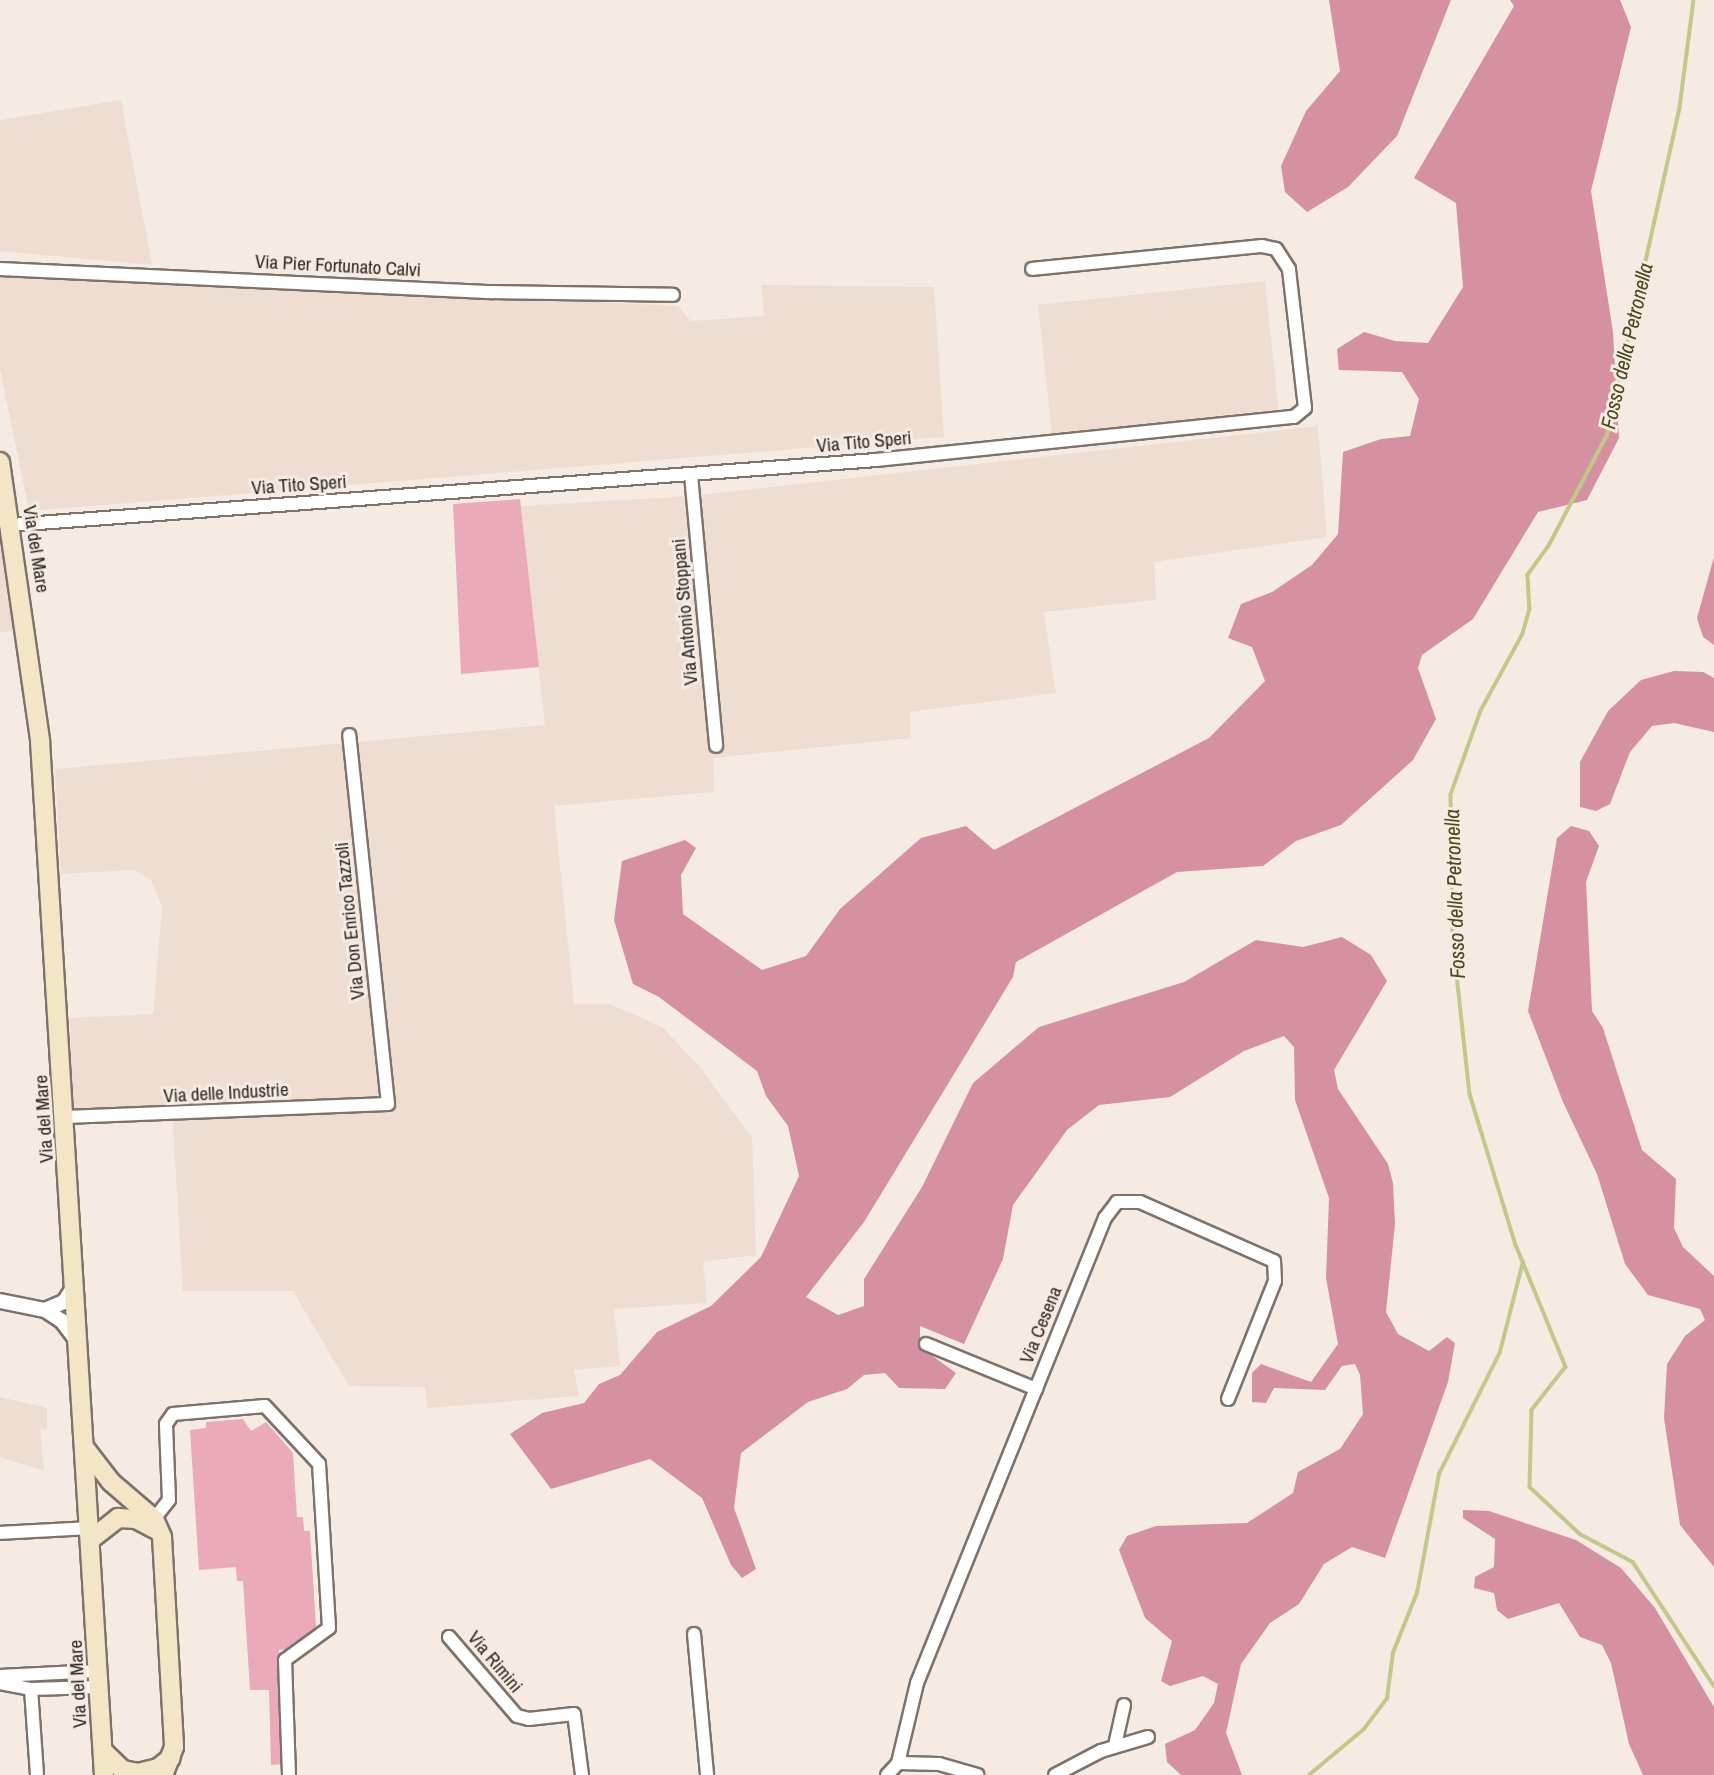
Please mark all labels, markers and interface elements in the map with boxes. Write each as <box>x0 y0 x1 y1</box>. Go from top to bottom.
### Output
street label: Via Pier Fortunato Calvi <box>254 250 422 282</box>
water label: Fosso della Petronella <box>1596 260 1658 432</box>
street label: Via Tito Speri <box>815 426 913 458</box>
street label: Via Tito Speri <box>251 470 347 500</box>
street label: Via del Mare <box>18 504 54 594</box>
street label: Via Antonio Stoppani <box>667 537 703 687</box>
water label: Fosso della Petronella <box>1439 809 1471 979</box>
street label: Via Don Enrico Tazzoli <box>330 841 370 1001</box>
street label: Via del Mare <box>30 1074 58 1164</box>
street label: Via delle Industrie <box>163 1078 289 1108</box>
street label: Via Cesena <box>1015 1283 1067 1367</box>
street label: Via Rimini <box>463 1627 527 1697</box>
street label: Via del Mare <box>64 1639 92 1729</box>

